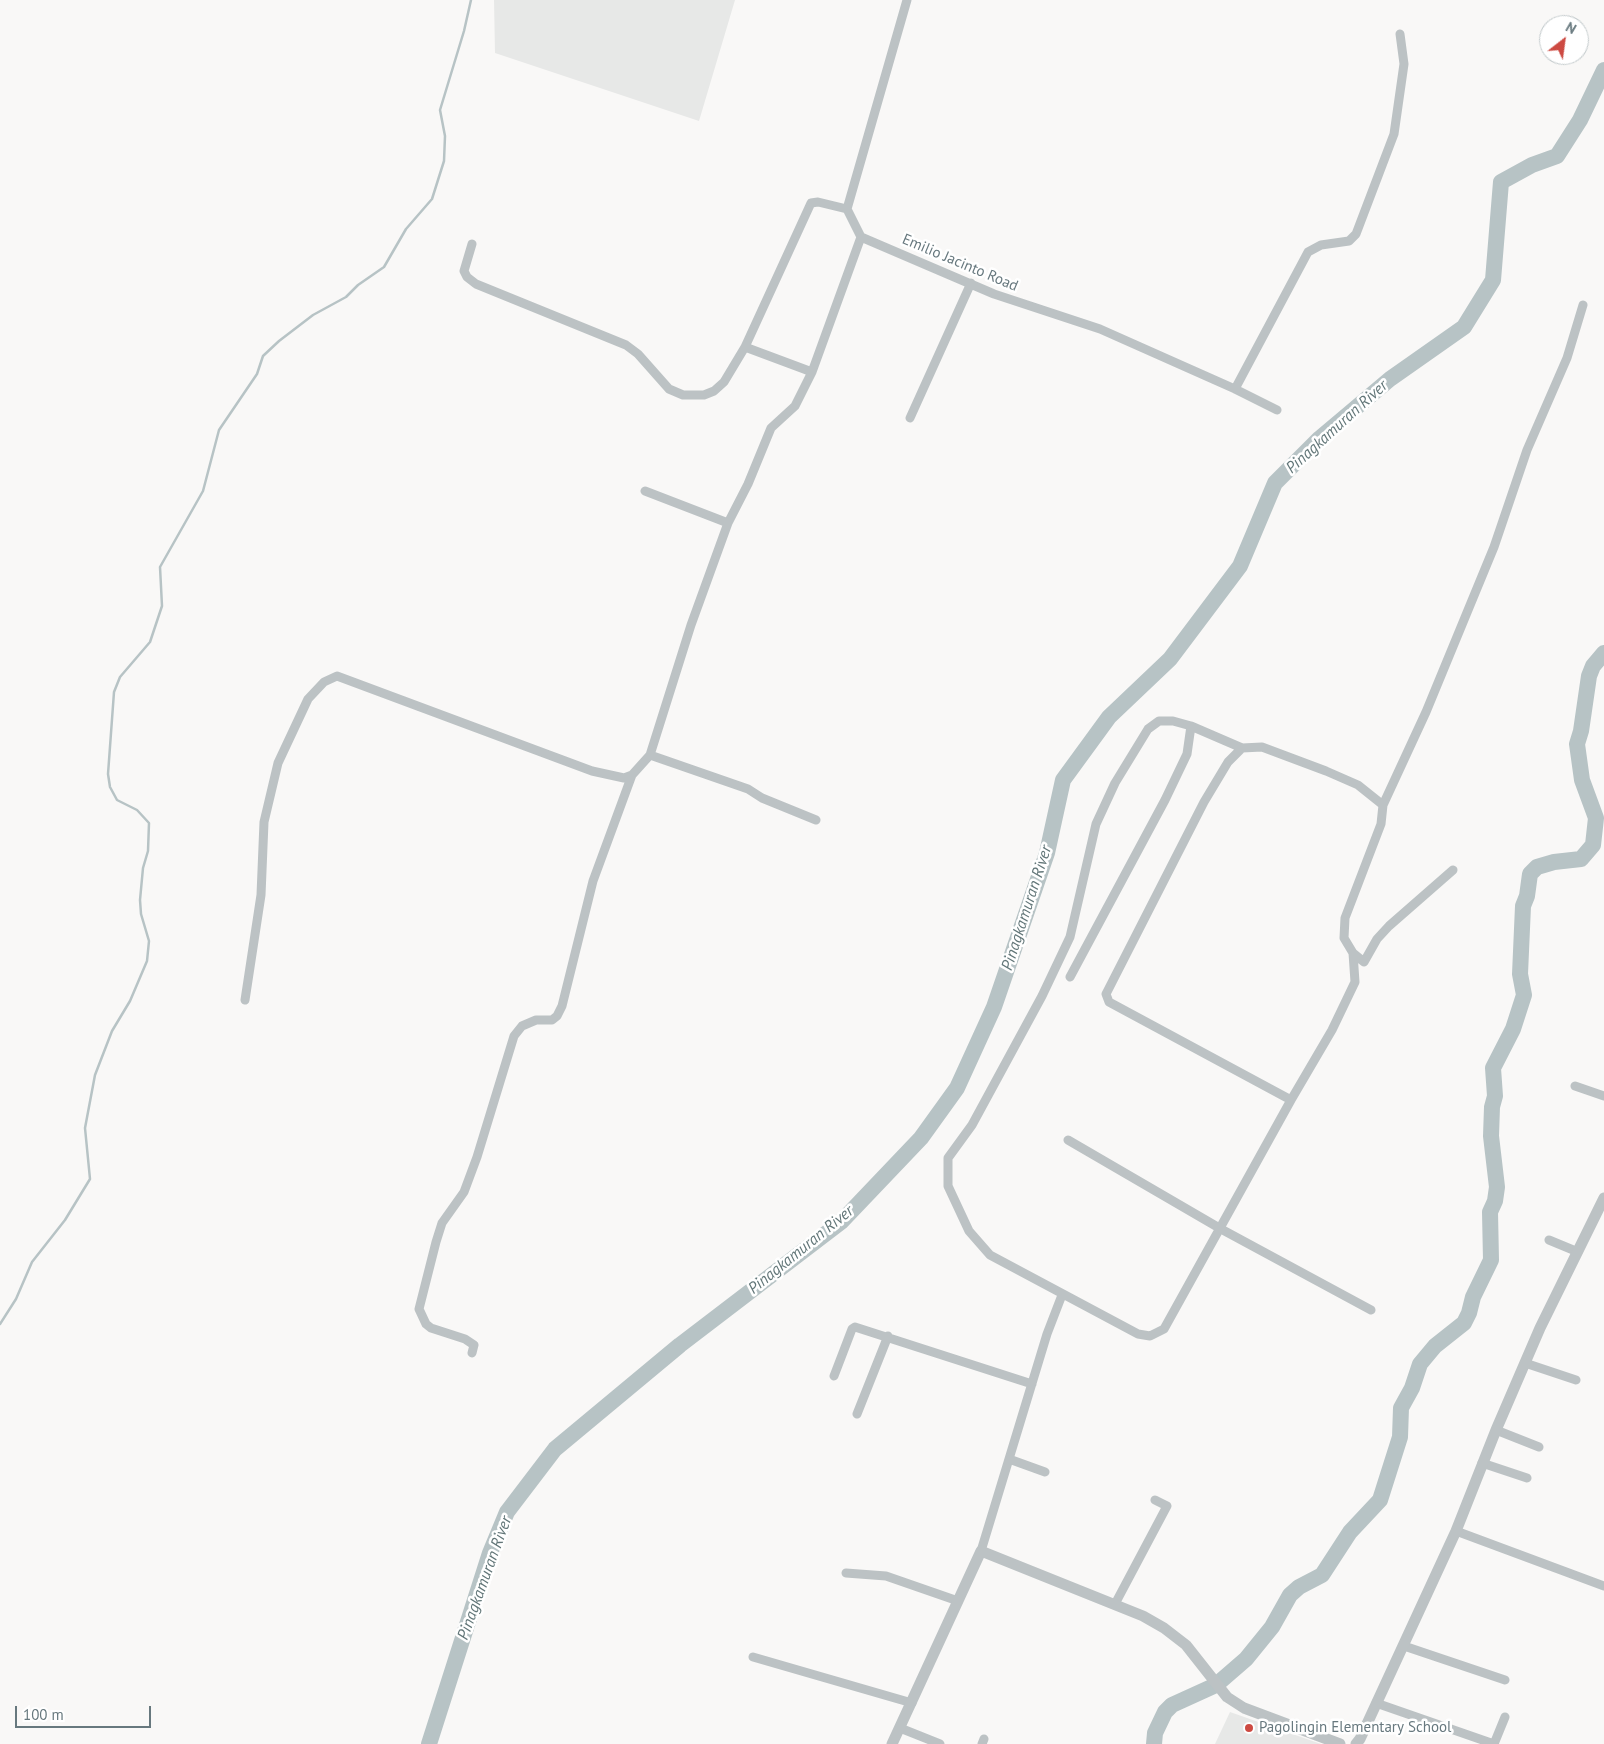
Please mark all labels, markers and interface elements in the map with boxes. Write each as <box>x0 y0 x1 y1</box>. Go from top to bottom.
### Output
north arrow <box>1539 15 1589 65</box>
text: N <box>1563 18 1579 38</box>
street label: Emilio Jacinto Road <box>899 230 1021 296</box>
water label: Pinagkamuran River <box>1282 376 1392 478</box>
water label: Pinagkamuran River <box>998 843 1056 973</box>
water label: Pinagkamuran River <box>744 1202 858 1298</box>
water label: Pinagkamuran River <box>454 1514 516 1642</box>
scale bar <box>18 1696 154 1728</box>
text: 100 m <box>23 1705 64 1724</box>
place label: Pagolingin Elementary School <box>1259 1719 1451 1737</box>
marker: Pagolingin Elementary School <box>1243 1722 1255 1734</box>

